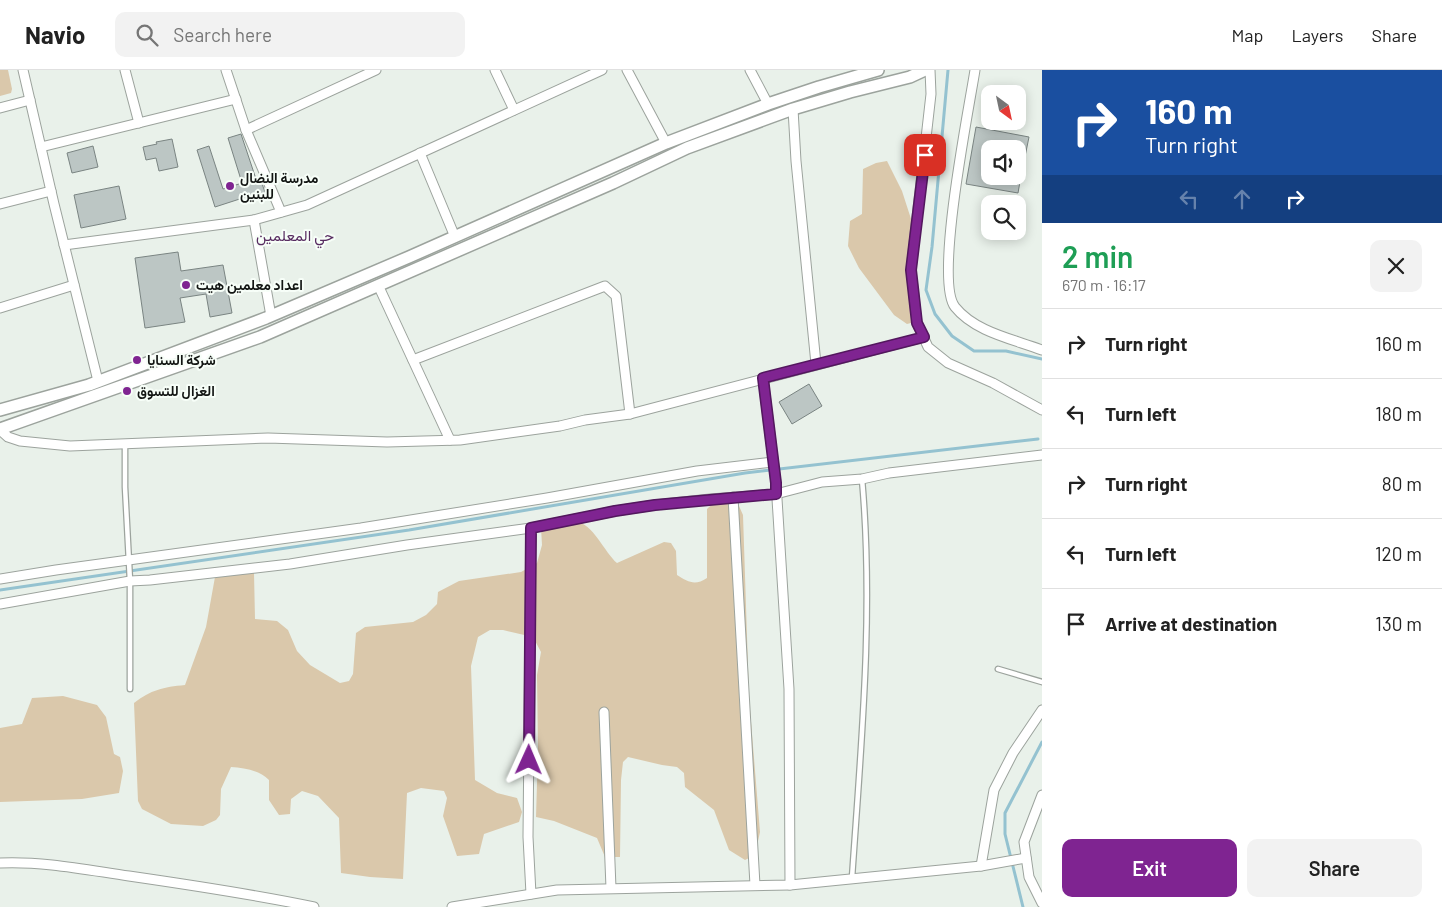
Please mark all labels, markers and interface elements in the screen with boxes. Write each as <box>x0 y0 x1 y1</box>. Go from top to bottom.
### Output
search box <box>115 12 465 57</box>
text: Navio <box>25 20 85 49</box>
icon: search <box>133 21 161 49</box>
text: Search here <box>173 23 272 46</box>
text: Map <box>1231 24 1263 46</box>
text: Layers <box>1291 24 1344 46</box>
text: Share <box>1372 24 1417 46</box>
north arrow <box>981 85 1026 130</box>
map controls <box>981 85 1026 240</box>
text: 160 m <box>1145 89 1232 131</box>
icon: right <box>1062 90 1127 155</box>
text: Turn right <box>1145 131 1238 157</box>
pin <box>904 134 946 176</box>
button: sound <box>981 140 1026 185</box>
icon: arrive <box>911 141 939 169</box>
place label: مدرسة النضال للبنين <box>240 169 319 203</box>
marker: مدرسة النضال للبنين <box>224 180 236 192</box>
icon: left <box>1175 185 1203 213</box>
icon: ahead <box>1228 185 1256 213</box>
icon: right <box>1281 185 1309 213</box>
button: search <box>981 195 1026 240</box>
district label: حي المعلمين <box>256 226 334 249</box>
text: 2 min <box>1062 238 1133 274</box>
button: close <box>1370 240 1422 292</box>
text: 670 m · 16:17 <box>1062 275 1145 294</box>
place label: اعداد معلمين هيت <box>196 276 303 294</box>
marker: اعداد معلمين هيت <box>180 279 192 291</box>
icon: right <box>1062 330 1090 358</box>
text: Turn right <box>1105 332 1187 355</box>
text: 160 m <box>1375 332 1422 355</box>
place label: شركة السنايا <box>147 351 216 369</box>
marker: شركة السنايا <box>131 354 143 366</box>
place label: الغزال للتسوق <box>137 382 215 400</box>
marker: الغزال للتسوق <box>121 385 133 397</box>
icon: left <box>1062 400 1090 428</box>
text: Turn left <box>1105 402 1176 425</box>
text: 180 m <box>1375 402 1422 425</box>
icon: right <box>1062 470 1090 498</box>
text: Turn right <box>1105 472 1187 495</box>
text: 80 m <box>1382 472 1422 495</box>
icon: left <box>1062 540 1090 568</box>
text: Turn left <box>1105 542 1176 565</box>
text: 120 m <box>1375 542 1422 565</box>
icon: arrive <box>1062 610 1090 638</box>
text: Arrive at destination <box>1105 612 1277 635</box>
text: 130 m <box>1375 612 1422 635</box>
position arrow <box>502 733 554 785</box>
button: Exit <box>1062 839 1237 897</box>
button: Share <box>1247 839 1422 897</box>

